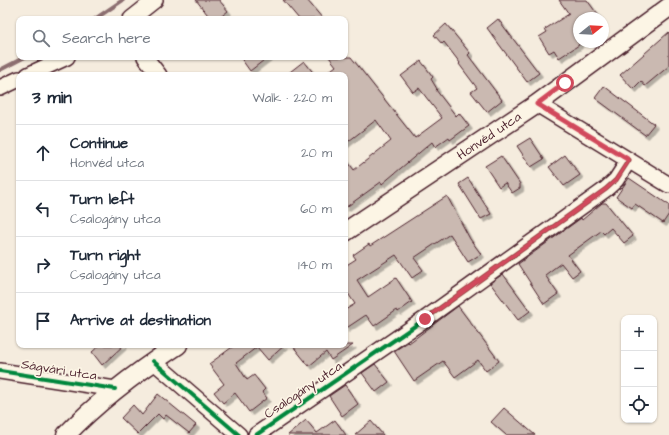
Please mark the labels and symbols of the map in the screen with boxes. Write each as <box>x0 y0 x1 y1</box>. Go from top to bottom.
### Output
north arrow <box>573 12 609 48</box>
route start <box>556 74 574 92</box>
street label: Honvéd utca <box>453 108 525 164</box>
route end <box>416 310 434 328</box>
street label: Ságvári utca <box>20 355 98 386</box>
street label: Csalogány utca <box>260 357 346 424</box>

